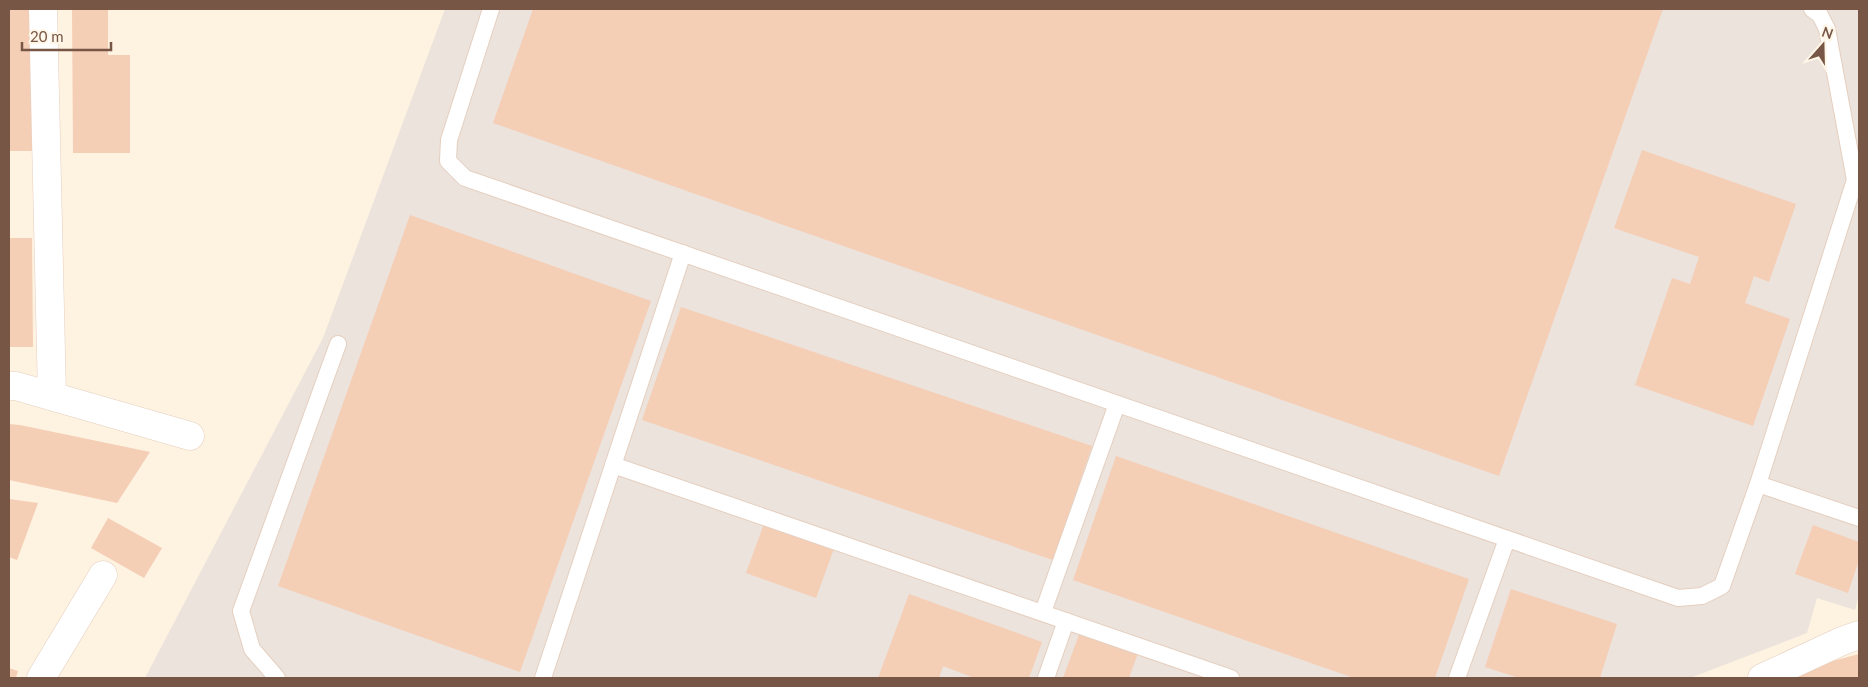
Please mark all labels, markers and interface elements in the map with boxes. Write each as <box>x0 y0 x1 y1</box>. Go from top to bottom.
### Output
scale bar <box>22 20 111 52</box>
north arrow <box>1798 20 1848 70</box>
text: N <box>1820 22 1836 42</box>
text: 20 m <box>30 27 64 45</box>

